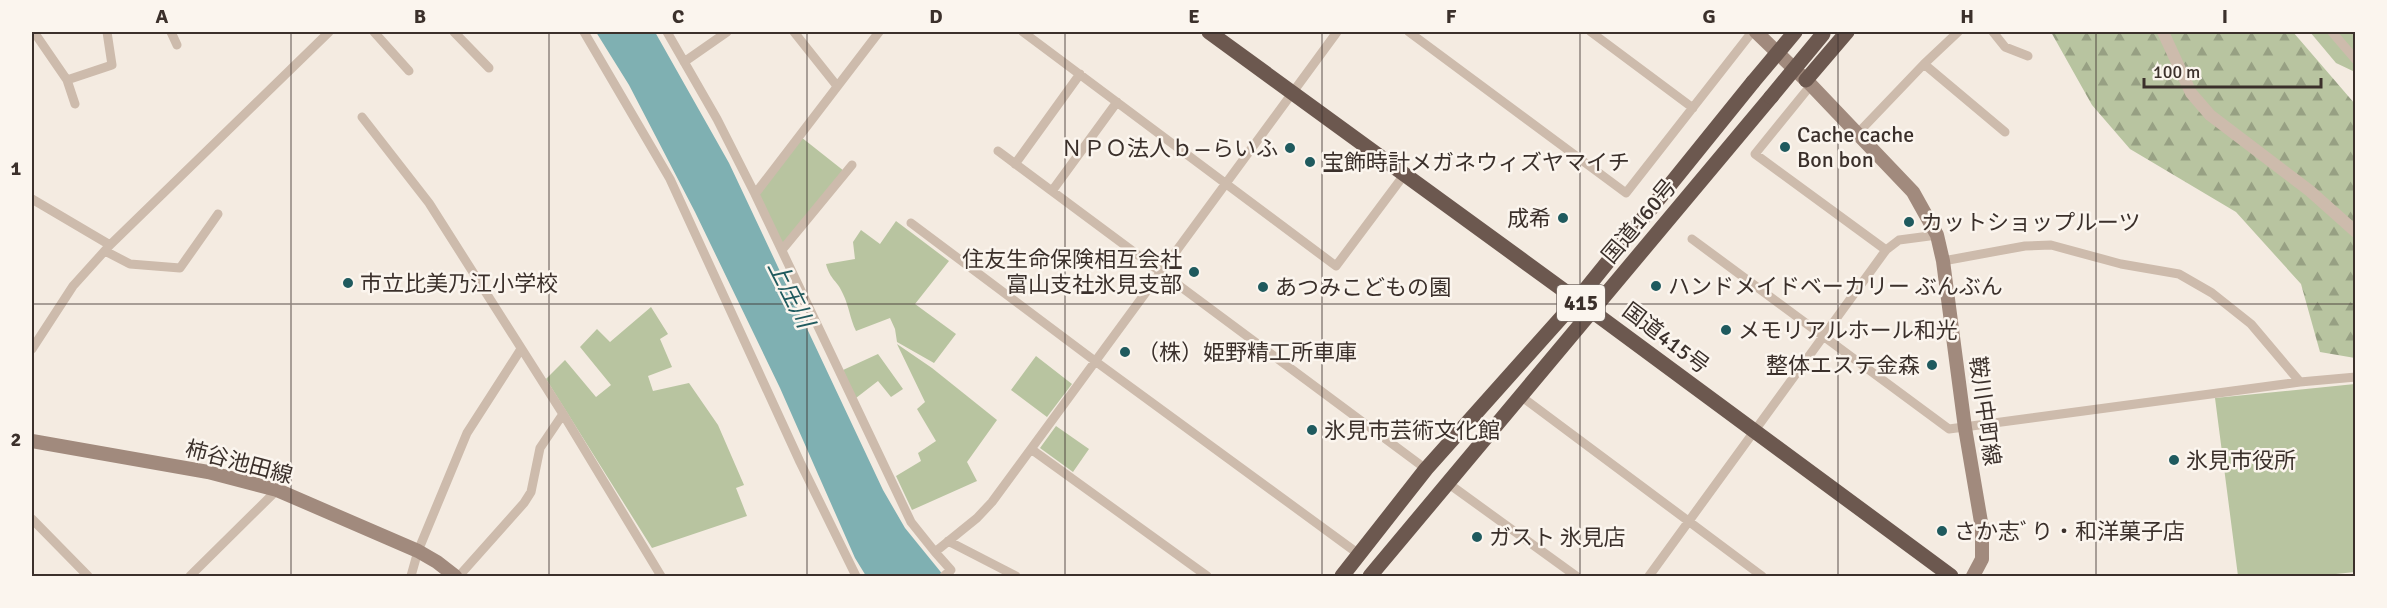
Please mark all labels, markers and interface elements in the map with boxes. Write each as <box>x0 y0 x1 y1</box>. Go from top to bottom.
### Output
text: A <box>156 4 169 29</box>
text: B <box>414 4 426 29</box>
text: C <box>672 4 684 29</box>
text: D <box>929 4 943 29</box>
text: E <box>1188 4 1200 29</box>
text: F <box>1446 4 1457 29</box>
text: G <box>1702 4 1716 29</box>
text: H <box>1960 4 1974 29</box>
text: I <box>2222 4 2228 29</box>
scale bar <box>2144 51 2321 89</box>
text: 100 m <box>2153 61 2200 83</box>
place label: Cache cache Bon bon <box>1797 121 1914 173</box>
place label: ＮＰＯ法人ｂ―らいふ <box>1061 135 1278 162</box>
marker: Cache cache Bon bon <box>1778 140 1792 154</box>
marker: ＮＰＯ法人ｂ―らいふ <box>1283 141 1297 155</box>
place label: 宝飾時計メガネウィズヤマイチ <box>1322 149 1630 176</box>
marker: 宝飾時計メガネウィズヤマイチ <box>1303 155 1317 169</box>
text: 1 <box>11 156 22 181</box>
street label: 国道160号 <box>1596 173 1682 269</box>
place label: 成希 <box>1507 205 1551 232</box>
place label: カットショップルーツ <box>1921 209 2141 236</box>
marker: 成希 <box>1556 211 1570 225</box>
marker: カットショップルーツ <box>1902 215 1916 229</box>
place label: 住友生命保険相互会社 富山支社氷見支部 <box>962 246 1182 298</box>
water label: 上庄川 <box>761 255 822 336</box>
marker: 住友生命保険相互会社 富山支社氷見支部 <box>1187 265 1201 279</box>
place label: 市立比美乃江小学校 <box>360 270 558 297</box>
place label: ハンドメイドベーカリー ぶんぶん <box>1668 273 2003 300</box>
place label: あつみこどもの園 <box>1275 274 1451 301</box>
marker: 市立比美乃江小学校 <box>341 276 355 290</box>
marker: ハンドメイドベーカリー ぶんぶん <box>1649 279 1663 293</box>
marker: あつみこどもの園 <box>1256 280 1270 294</box>
road number: 415 <box>1557 285 1605 321</box>
street label: 国道415号 <box>1617 297 1715 379</box>
place label: メモリアルホール和光 <box>1738 317 1958 344</box>
marker: メモリアルホール和光 <box>1719 323 1733 337</box>
place label: （株）姫野精工所車庫 <box>1137 339 1357 366</box>
marker: （株）姫野精工所車庫 <box>1118 345 1132 359</box>
place label: 整体エステ金森 <box>1766 352 1920 379</box>
street label: 鞍川中町線 <box>1964 355 2006 467</box>
marker: 整体エステ金森 <box>1925 358 1939 372</box>
place label: 氷見市芸術文化館 <box>1324 417 1500 444</box>
marker: 氷見市芸術文化館 <box>1305 423 1319 437</box>
text: 2 <box>11 427 21 452</box>
street label: 柿谷池田線 <box>182 435 296 489</box>
place label: 氷見市役所 <box>2186 447 2296 474</box>
marker: 氷見市役所 <box>2167 453 2181 467</box>
place label: さか志ﾞり・和洋菓子店 <box>1954 518 2185 545</box>
place label: ガスト 氷見店 <box>1489 524 1626 551</box>
marker: さか志ﾞり・和洋菓子店 <box>1935 524 1949 538</box>
marker: ガスト 氷見店 <box>1470 530 1484 544</box>

